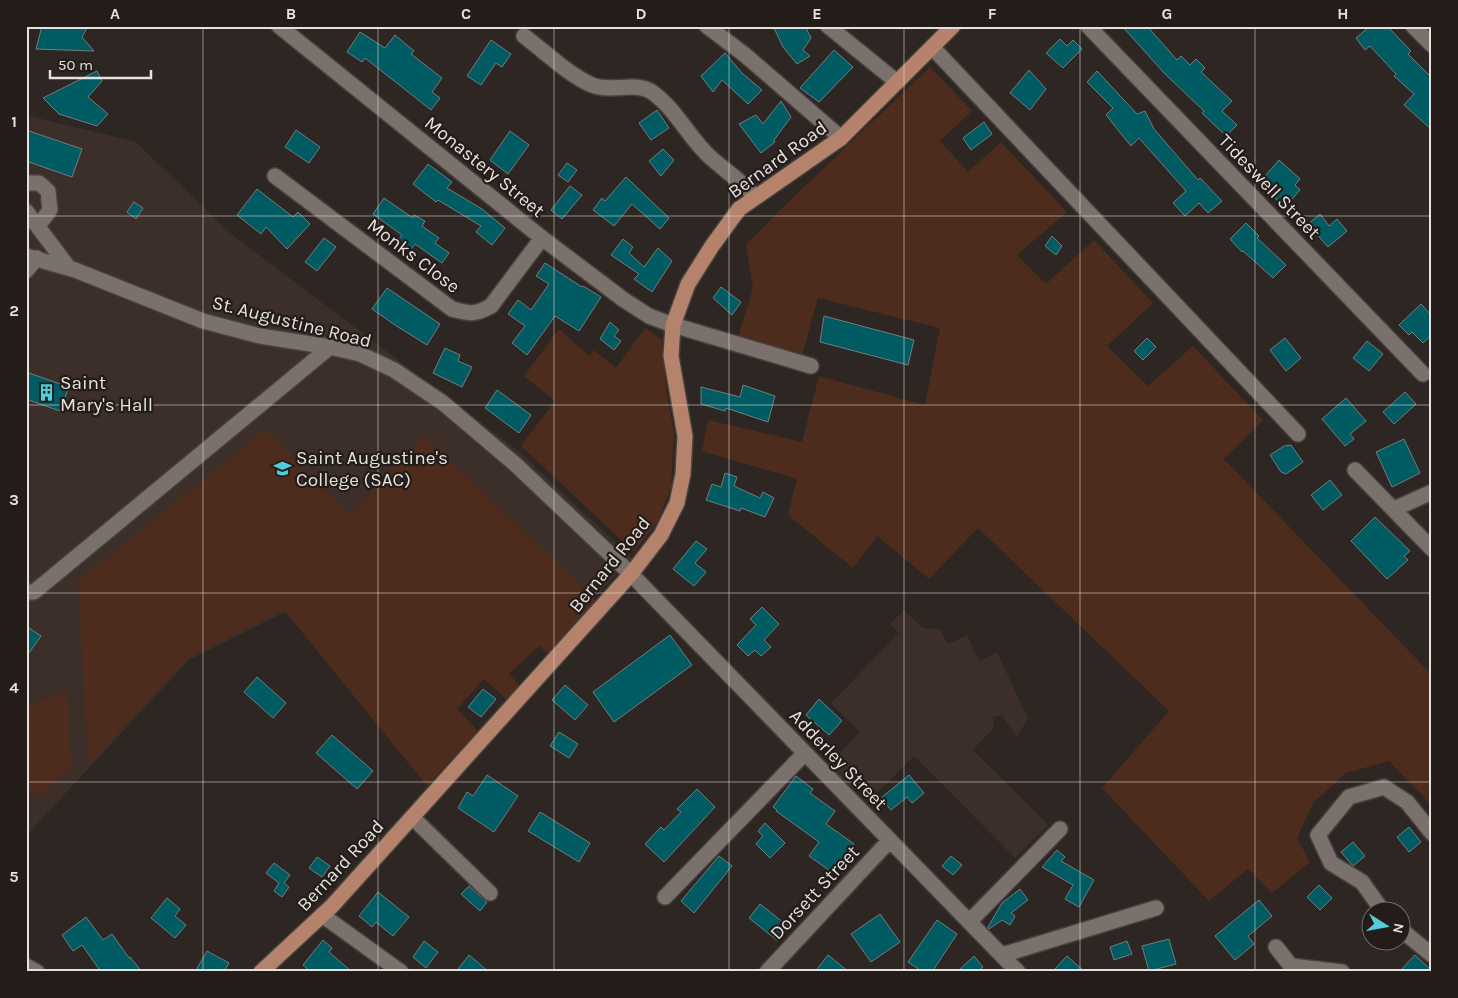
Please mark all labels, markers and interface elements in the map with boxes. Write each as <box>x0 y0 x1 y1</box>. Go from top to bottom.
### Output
text: A <box>110 4 120 23</box>
text: B <box>286 4 296 23</box>
text: C <box>461 4 471 23</box>
text: D <box>636 4 647 23</box>
text: E <box>812 4 822 23</box>
text: F <box>988 4 997 23</box>
text: G <box>1162 4 1172 23</box>
text: H <box>1337 4 1349 23</box>
scale bar <box>50 48 151 80</box>
text: 50 m <box>58 56 93 74</box>
text: 1 <box>11 112 17 131</box>
street label: Monastery Street <box>420 112 549 222</box>
street label: Bernard Road <box>724 117 831 203</box>
street label: Tideswell Street <box>1214 130 1325 244</box>
street label: Monks Close <box>363 214 464 298</box>
street label: St. Augustine Road <box>210 292 374 352</box>
text: 2 <box>9 301 19 320</box>
place label: Saint Mary's Hall <box>60 372 153 416</box>
building icon: Saint Mary's Hall <box>36 383 56 403</box>
place label: Saint Augustine's College (SAC) <box>296 447 448 491</box>
school or university icon: Saint Augustine's College (SAC) <box>272 458 292 478</box>
text: 3 <box>9 490 19 509</box>
street label: Bernard Road <box>564 512 655 617</box>
text: 4 <box>9 678 19 697</box>
street label: Adderley Street <box>785 705 892 814</box>
street label: Bernard Road <box>293 815 389 916</box>
street label: Dorsett Street <box>766 841 864 944</box>
text: 5 <box>9 867 19 886</box>
north arrow <box>1360 900 1410 950</box>
text: N <box>1389 922 1408 935</box>

